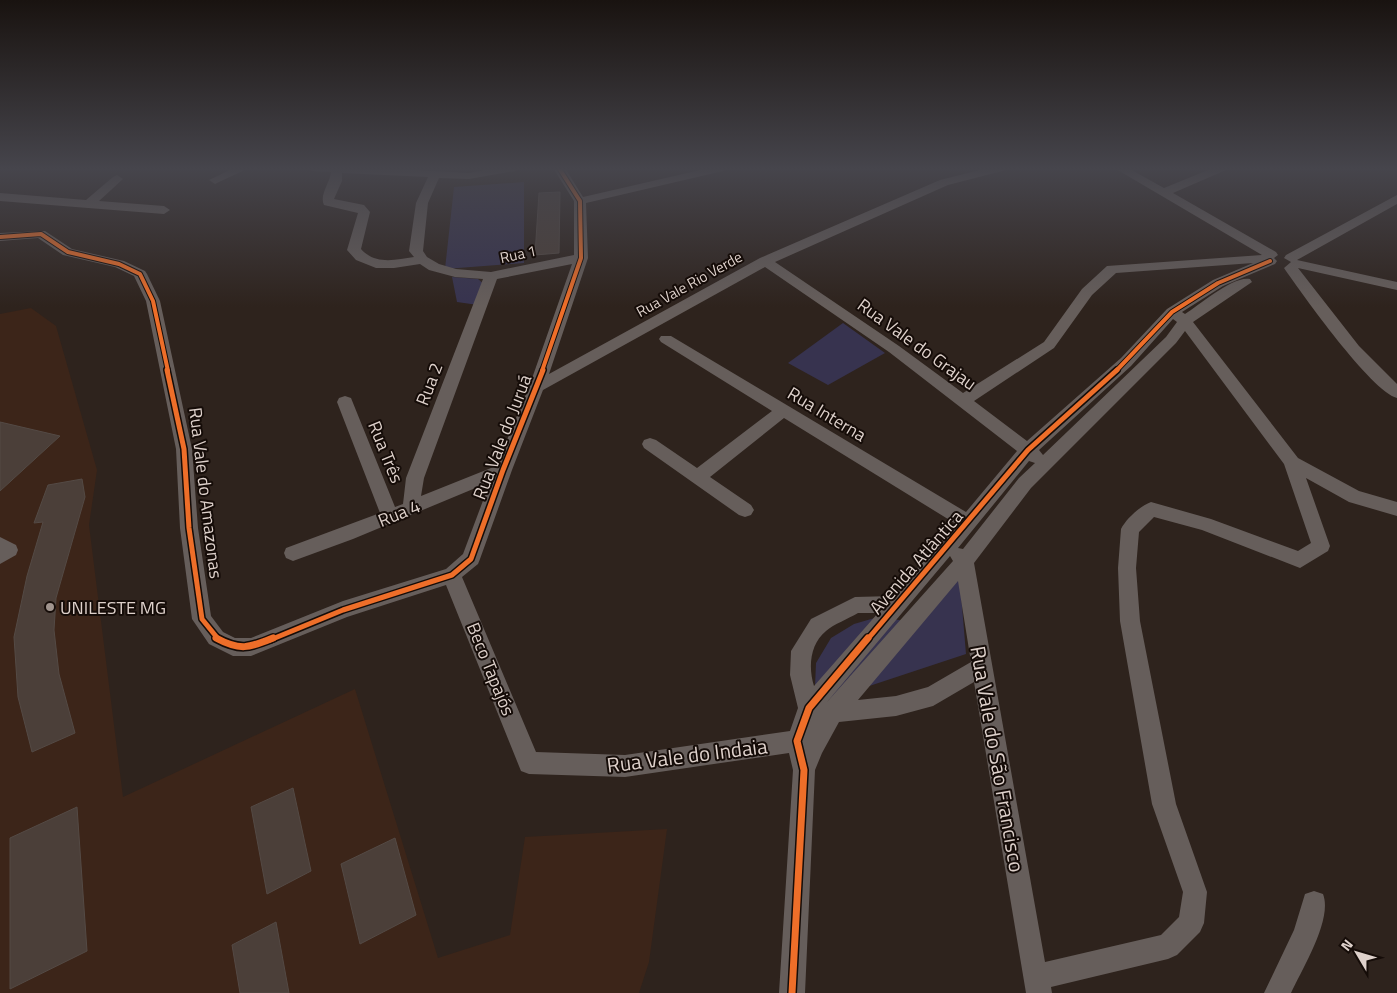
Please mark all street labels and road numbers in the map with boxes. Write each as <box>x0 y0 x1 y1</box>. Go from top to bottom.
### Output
street label: Rua 1 <box>498 239 538 269</box>
street label: Rua Vale Rio Verde <box>632 245 746 323</box>
street label: Rua Vale do Grajau <box>852 291 982 397</box>
street label: Rua 2 <box>409 359 449 409</box>
street label: Rua Vale do Juruá <box>466 370 538 504</box>
street label: Rua Interna <box>782 380 872 448</box>
street label: Rua Vale do Amazonas <box>182 406 230 580</box>
street label: Rua Três <box>361 417 411 487</box>
street label: Rua 4 <box>374 492 424 534</box>
street label: Avenida Atlântica <box>863 504 969 620</box>
street label: Beco Tapajós <box>460 618 522 720</box>
street label: Rua Vale do São Francisco <box>962 643 1034 875</box>
street label: Rua Vale do Indaia <box>605 729 770 781</box>

